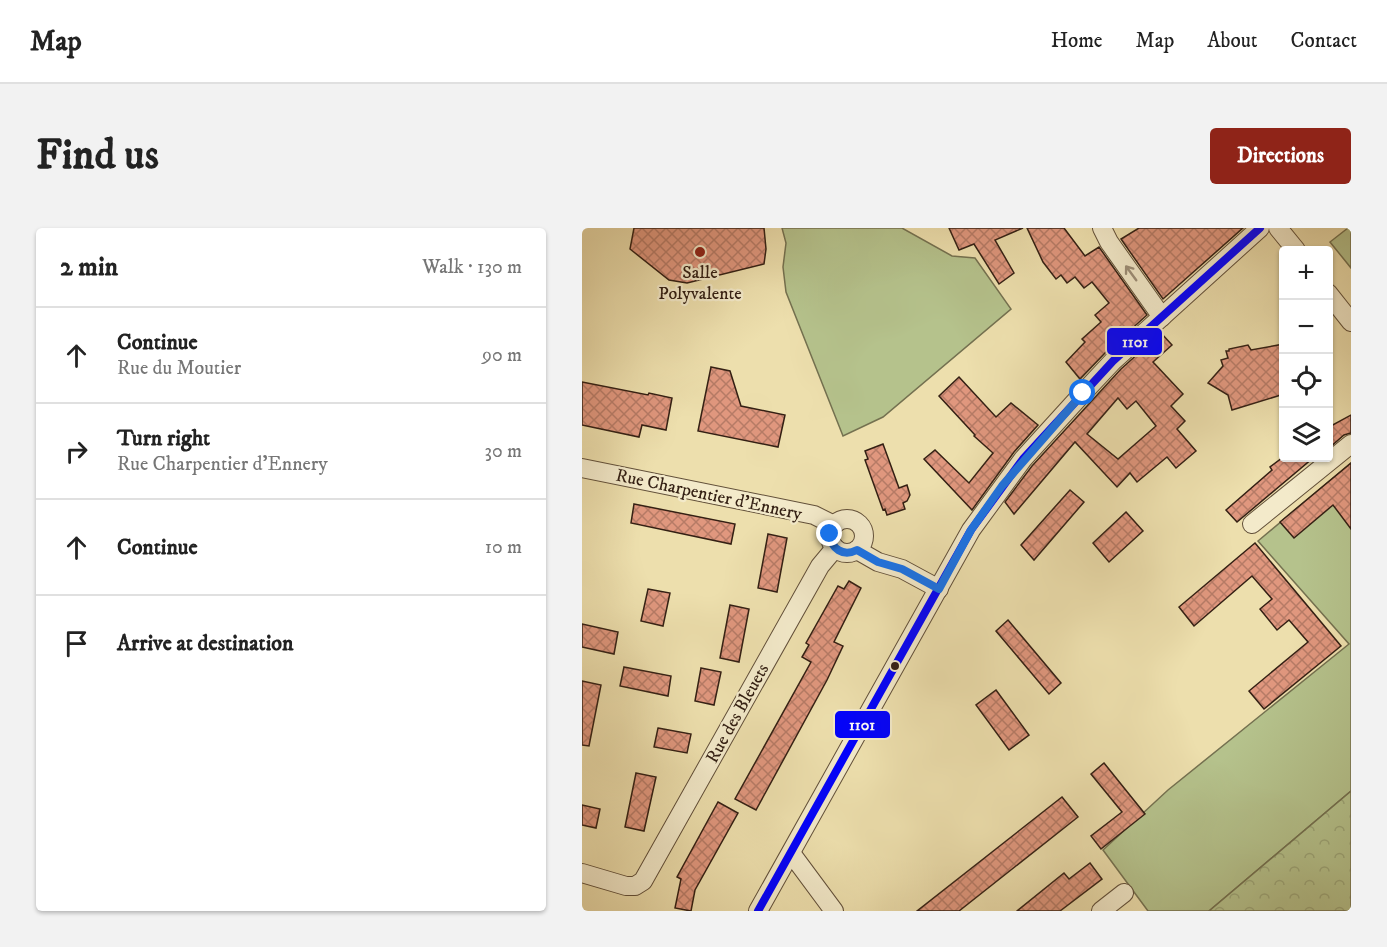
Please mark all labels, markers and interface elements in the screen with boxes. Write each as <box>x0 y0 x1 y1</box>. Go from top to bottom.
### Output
text: Map <box>30 24 82 59</box>
text: Home <box>1051 28 1103 54</box>
text: Map <box>1136 28 1174 54</box>
text: About <box>1207 28 1258 54</box>
text: Contact <box>1291 28 1357 54</box>
button: Directions <box>1210 128 1351 184</box>
text: Find us <box>36 130 159 182</box>
marker: Salle Polyvalente <box>693 245 707 259</box>
map controls <box>1279 246 1333 462</box>
button: + <box>1279 246 1333 300</box>
text: 2 min <box>60 251 118 284</box>
text: Walk · 130 m <box>422 255 522 280</box>
place label: Salle Polyvalente <box>658 262 742 305</box>
one-way arrow <box>1125 266 1137 282</box>
button: − <box>1279 300 1333 354</box>
line badge: 1101 <box>1106 327 1163 356</box>
text: Continue <box>117 329 198 356</box>
text: 1101 <box>1122 332 1148 352</box>
icon: ahead <box>60 339 93 372</box>
text: 90 m <box>482 343 522 368</box>
button: locate <box>1279 354 1333 408</box>
text: Rue du Moutier <box>117 356 241 381</box>
route start <box>1069 379 1095 405</box>
button: layers <box>1279 408 1333 462</box>
text: Turn right <box>117 425 210 452</box>
icon: right <box>60 435 93 468</box>
text: 30 m <box>484 439 522 464</box>
text: Rue Charpentier d'Ennery <box>117 452 328 477</box>
street label: Rue Charpentier d'Ennery <box>614 464 804 526</box>
route end <box>816 520 842 546</box>
icon: ahead <box>60 531 93 564</box>
text: Continue <box>117 534 198 561</box>
text: 10 m <box>485 535 522 560</box>
icon: arrive <box>60 627 93 660</box>
text: Arrive at destination <box>117 630 294 657</box>
street label: Rue des Bleuets <box>702 660 774 767</box>
unlabelled marker <box>889 660 901 672</box>
line badge: 1101 <box>834 710 891 739</box>
text: 1101 <box>849 715 875 735</box>

